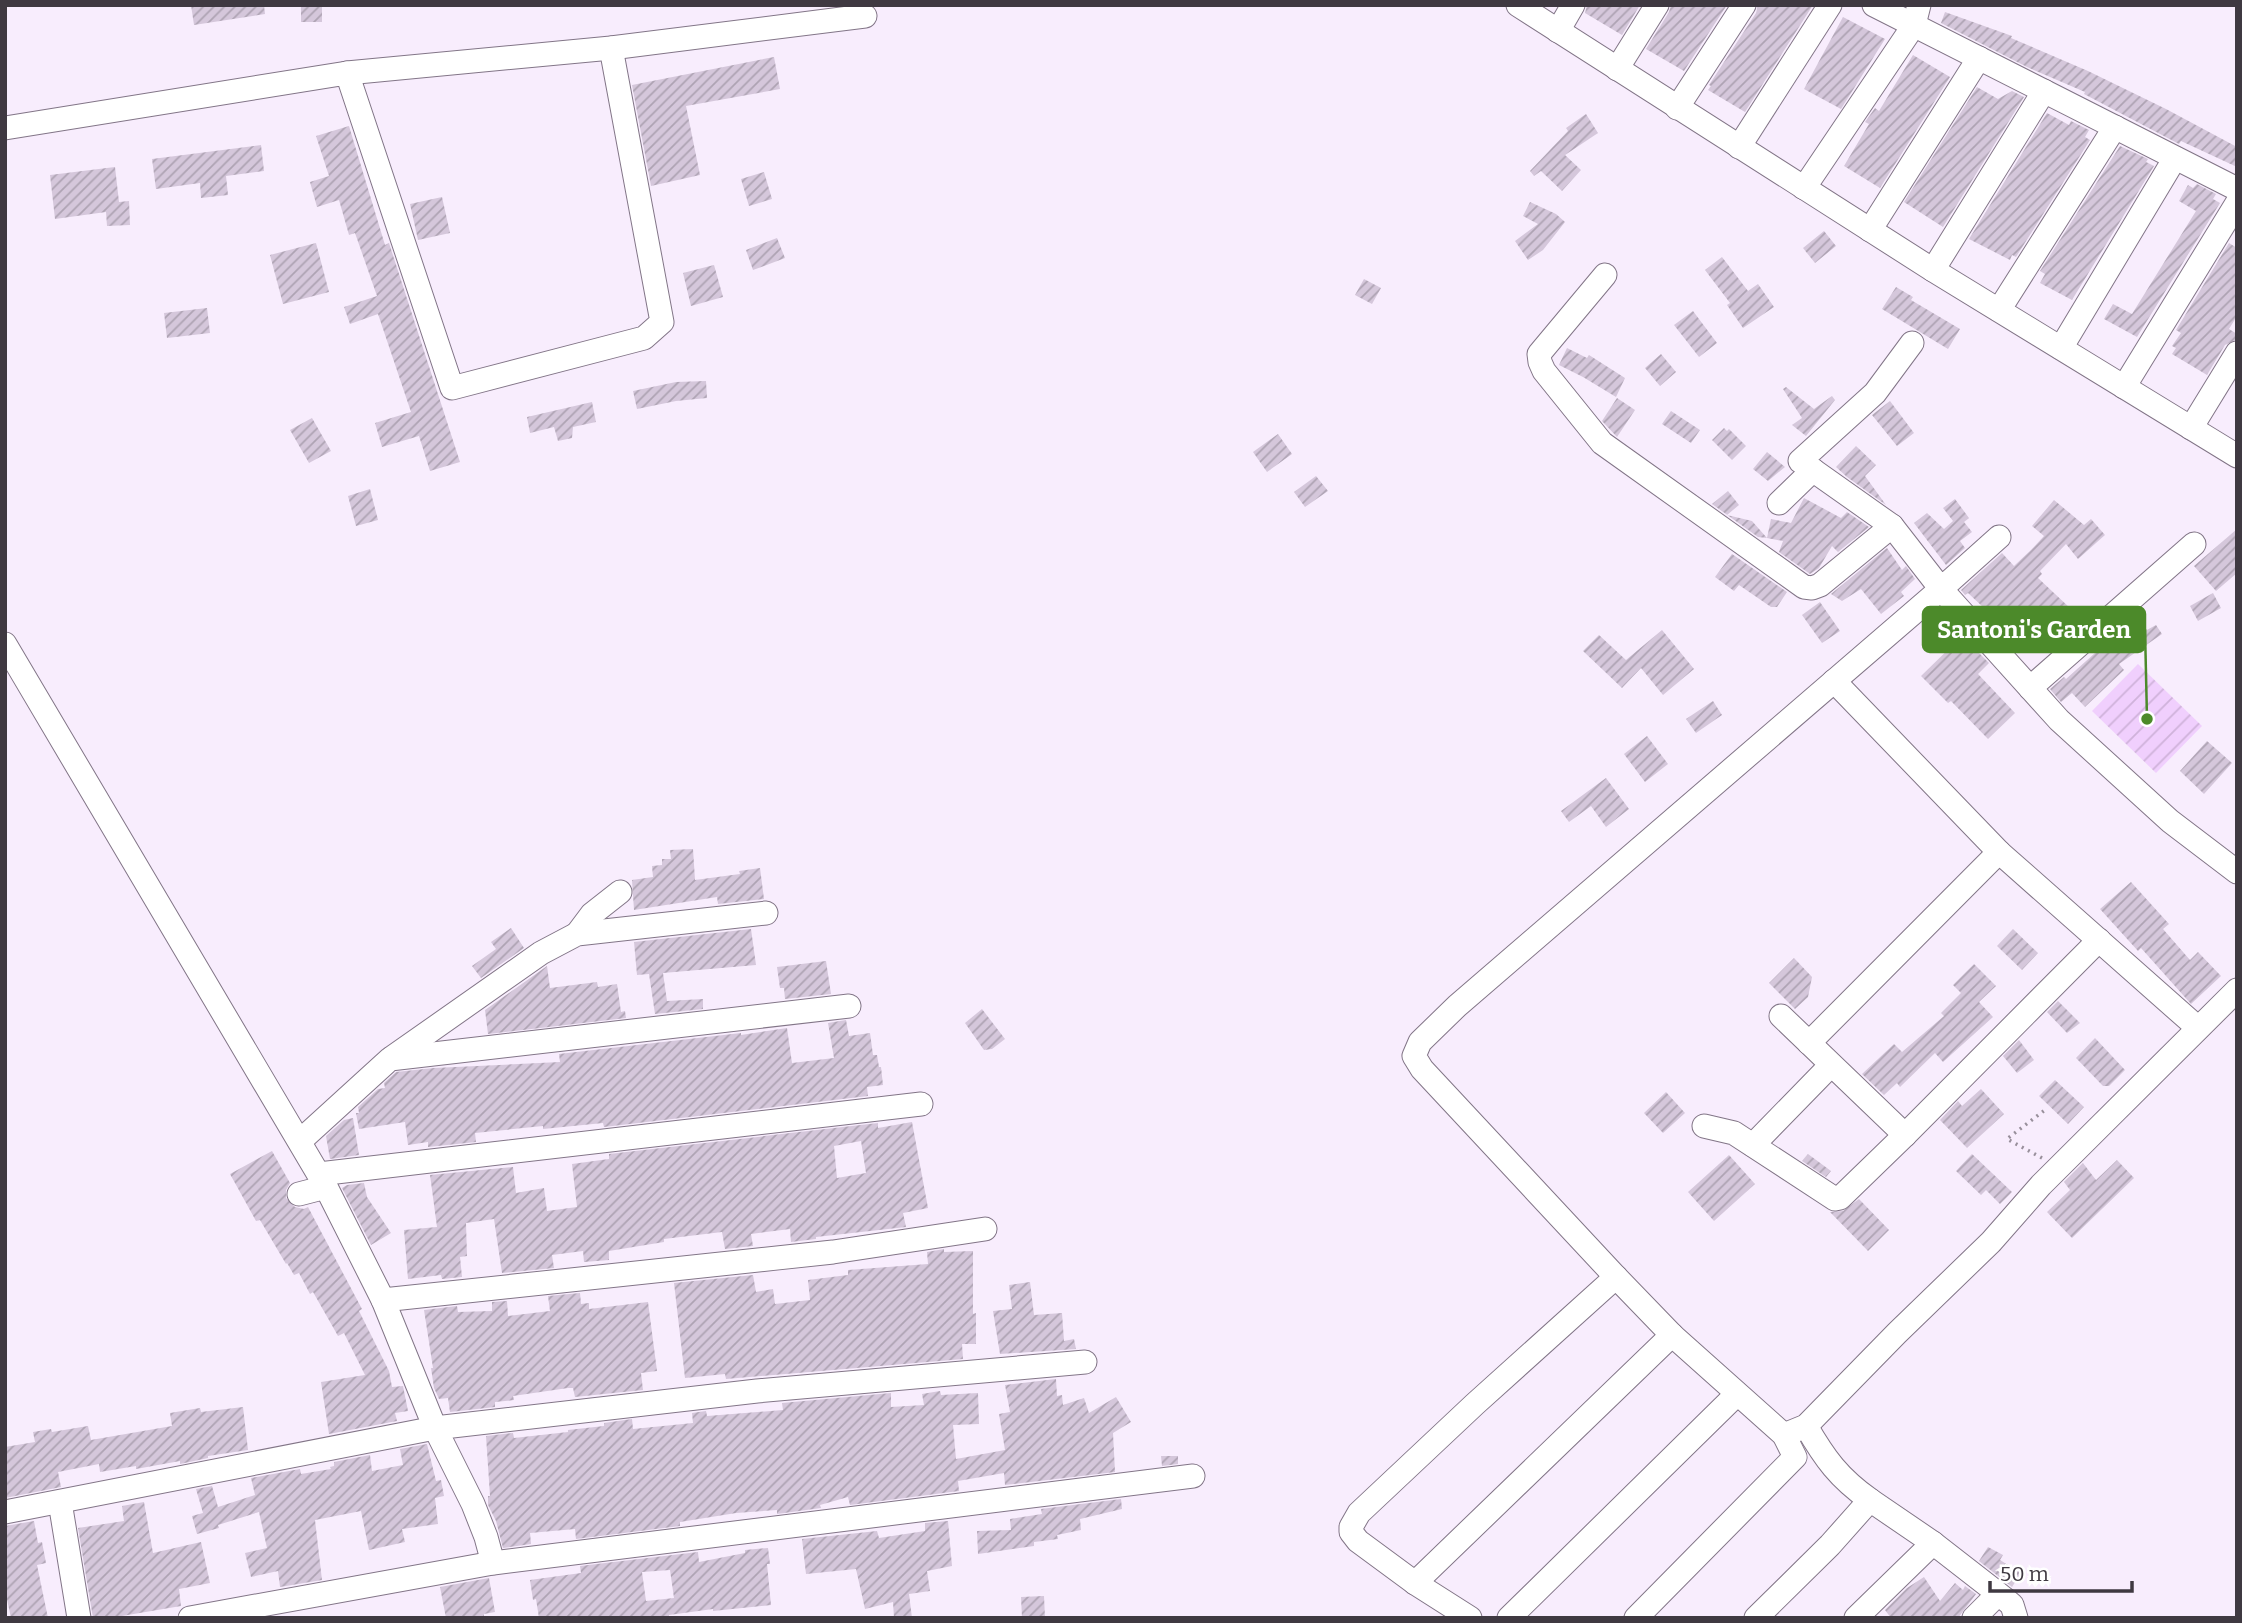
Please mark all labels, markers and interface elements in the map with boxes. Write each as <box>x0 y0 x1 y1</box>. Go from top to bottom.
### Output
callout: Santoni's Garden <box>1923 607 2145 652</box>
text: Santoni's Garden <box>1937 616 2131 644</box>
scale bar <box>1990 1550 2132 1594</box>
text: 50 m <box>2000 1561 2049 1587</box>

